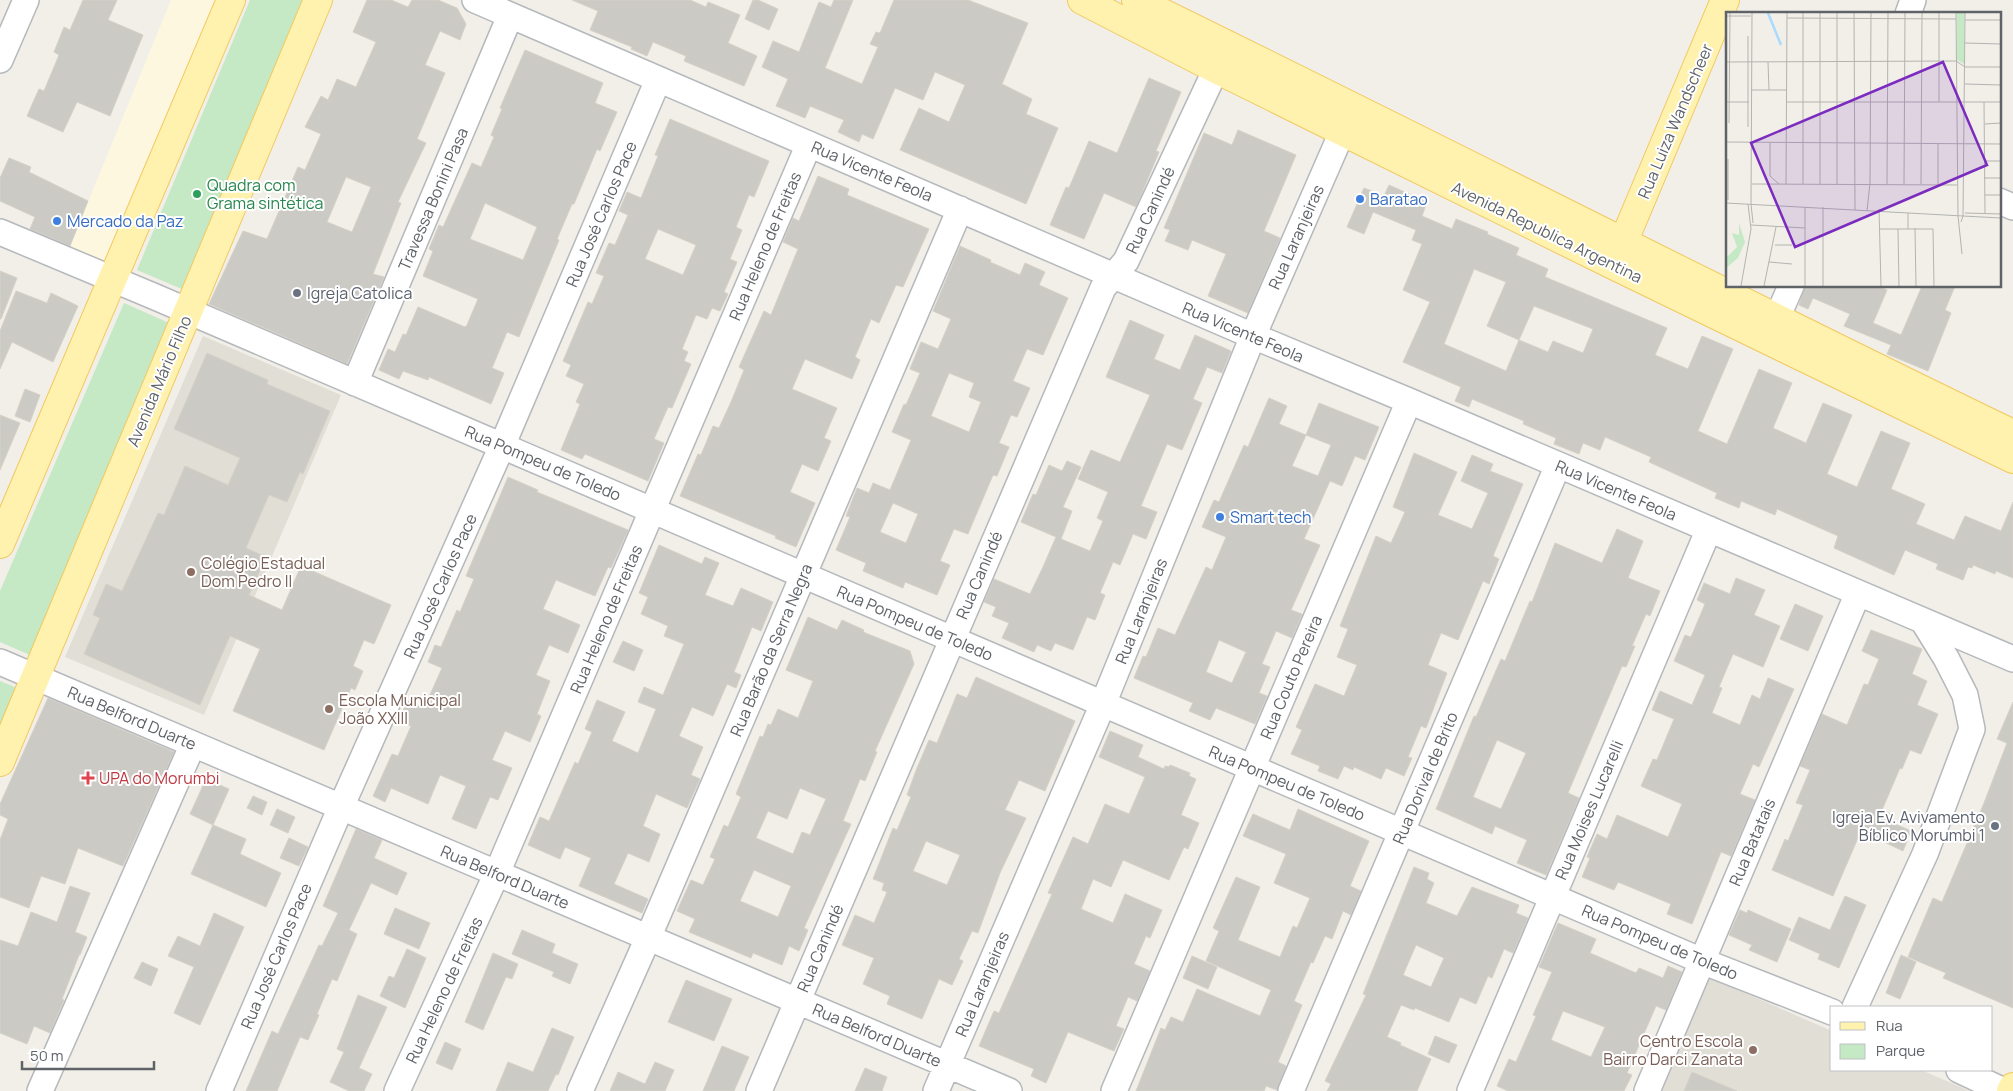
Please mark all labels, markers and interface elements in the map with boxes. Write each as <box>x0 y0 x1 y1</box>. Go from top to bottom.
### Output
inset map <box>1726 12 2000 288</box>
street label: Rua Luiza Wandscheer <box>1632 40 1718 202</box>
street label: Travessa Bonini Pasa <box>393 124 473 274</box>
street label: Rua Vicente Feola <box>808 135 936 207</box>
street label: Rua José Carlos Pace <box>560 138 642 290</box>
street label: Rua Canindé <box>1120 163 1180 257</box>
street label: Rua Heleno de Freitas <box>724 168 806 324</box>
place label: Quadra com Grama sintética <box>207 174 324 214</box>
street label: Avenida Republica Argentina <box>1448 176 1646 288</box>
street label: Rua Laranjeiras <box>1263 181 1329 293</box>
marker: Quadra com Grama sintética <box>191 188 203 200</box>
place label: Baratao <box>1370 188 1428 210</box>
marker: Baratao <box>1354 193 1366 205</box>
place label: Mercado da Paz <box>67 210 183 232</box>
marker: Mercado da Paz <box>51 215 63 227</box>
place label: Igreja Catolica <box>307 282 412 304</box>
marker: Igreja Catolica <box>291 287 303 299</box>
street label: Rua Vicente Feola <box>1179 296 1307 368</box>
street label: Avenida Mário Filho <box>121 312 197 450</box>
street label: Rua Pompeu de Toledo <box>462 420 624 506</box>
street label: Rua Vicente Feola <box>1552 454 1680 526</box>
place label: Smart tech <box>1230 506 1312 528</box>
street label: Rua José Carlos Pace <box>398 510 482 662</box>
marker: Smart tech <box>1214 511 1226 523</box>
street label: Rua Canindé <box>951 528 1007 622</box>
street label: Rua Heleno de Freitas <box>565 541 647 697</box>
place label: Colégio Estadual Dom Pedro II <box>201 552 325 592</box>
street label: Rua Laranjeiras <box>1110 555 1172 667</box>
street label: Rua Barão da Serra Negra <box>725 560 817 740</box>
marker: Colégio Estadual Dom Pedro II <box>185 566 197 578</box>
street label: Rua Pompeu de Toledo <box>834 580 996 666</box>
street label: Rua Couto Pereira <box>1255 612 1327 742</box>
street label: Rua Belford Duarte <box>64 681 200 755</box>
place label: Escola Municipal João XXIII <box>339 689 461 729</box>
marker: Escola Municipal João XXIII <box>323 703 335 715</box>
street label: Rua Dorival de Brito <box>1387 708 1463 848</box>
street label: Rua Moises Lucarelli <box>1550 737 1628 883</box>
street label: Rua Pompeu de Toledo <box>1206 740 1368 826</box>
place label: UPA do Morumbi <box>99 767 220 789</box>
marker: UPA do Morumbi <box>81 771 95 785</box>
street label: Rua Batatais <box>1724 795 1780 889</box>
place label: Igreja Ev. Avivamento Bíblico Morumbi 1 <box>1832 806 1985 846</box>
marker: Igreja Ev. Avivamento Bíblico Morumbi 1 <box>1989 820 2001 832</box>
street label: Rua Belford Duarte <box>437 840 573 914</box>
street label: Rua José Carlos Pace <box>235 880 317 1032</box>
street label: Rua Pompeu de Toledo <box>1579 899 1741 985</box>
street label: Rua Canindé <box>792 901 848 995</box>
street label: Rua Heleno de Freitas <box>400 913 488 1067</box>
street label: Rua Laranjeiras <box>950 928 1014 1040</box>
street label: Rua Belford Duarte <box>809 998 945 1072</box>
legend <box>1830 1006 1993 1071</box>
text: Rua <box>1876 1015 1903 1036</box>
place label: Centro Escola Bairro Darci Zanata <box>1603 1030 1743 1070</box>
scale bar <box>22 1038 155 1070</box>
text: Parque <box>1876 1040 1925 1061</box>
marker: Centro Escola Bairro Darci Zanata <box>1747 1044 1759 1056</box>
text: 50 m <box>30 1045 64 1066</box>

